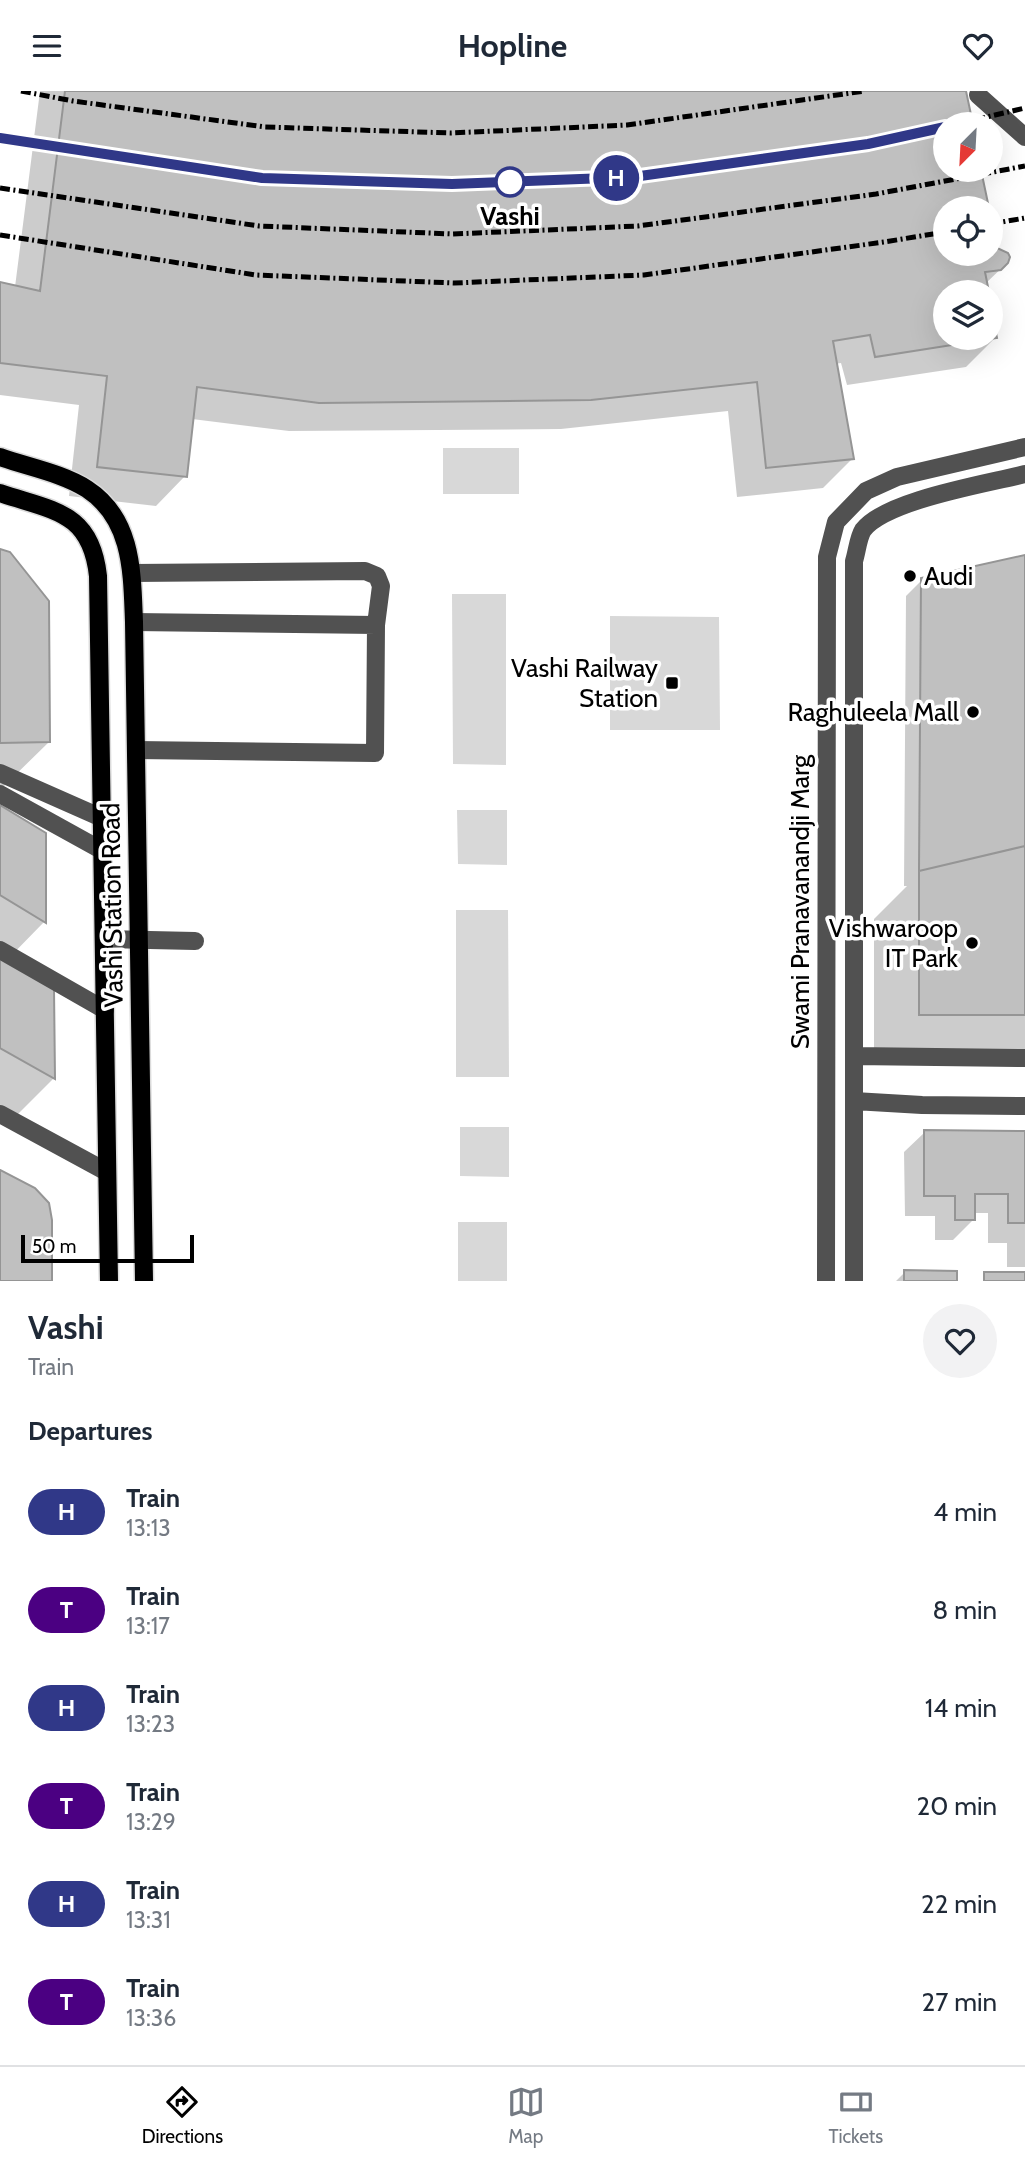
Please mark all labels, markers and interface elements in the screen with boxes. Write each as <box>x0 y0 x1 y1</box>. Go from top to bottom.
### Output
text: Hopline <box>458 26 567 65</box>
icon: menu <box>28 27 66 65</box>
icon: heart <box>959 27 997 65</box>
north arrow <box>933 112 1003 182</box>
map controls <box>933 112 1003 350</box>
line badge: H <box>593 155 639 201</box>
text: H <box>607 163 625 192</box>
marker: Vashi <box>495 167 525 197</box>
button: locate <box>933 196 1003 266</box>
place label: Vashi <box>480 200 540 232</box>
button: layers <box>933 280 1003 350</box>
place label: Audi <box>924 560 973 592</box>
marker: Audi <box>902 568 918 584</box>
place label: Vashi Railway Station <box>511 652 658 714</box>
marker: Vashi Railway Station <box>664 675 680 691</box>
place label: Raghuleela Mall <box>788 696 959 728</box>
marker: Raghuleela Mall <box>965 704 981 720</box>
street label: Swami Pranavanandji Marg <box>784 754 816 1049</box>
street label: Vashi Station Road <box>94 802 130 1008</box>
place label: Vishwaroop IT Park <box>829 912 958 974</box>
marker: Vishwaroop IT Park <box>964 935 980 951</box>
scale bar <box>21 1232 194 1264</box>
text: 50 m <box>32 1235 76 1258</box>
button: heart <box>923 1304 997 1378</box>
text: Vashi <box>28 1307 104 1347</box>
text: Train <box>28 1353 74 1381</box>
text: Departures <box>28 1415 152 1447</box>
text: Train <box>126 1482 180 1514</box>
text: 4 min <box>933 1496 997 1528</box>
text: H <box>58 1497 75 1526</box>
text: 13:13 <box>126 1514 171 1542</box>
text: Train <box>126 1580 180 1612</box>
text: 8 min <box>933 1594 997 1626</box>
text: T <box>60 1595 73 1624</box>
text: 13:17 <box>126 1612 170 1640</box>
text: Train <box>126 1678 180 1710</box>
text: 14 min <box>925 1692 997 1724</box>
text: H <box>58 1693 75 1722</box>
text: 13:23 <box>126 1710 175 1738</box>
text: Train <box>126 1776 180 1808</box>
text: 20 min <box>917 1790 997 1822</box>
text: T <box>60 1791 73 1820</box>
text: 13:29 <box>126 1808 176 1836</box>
text: Train <box>126 1874 180 1906</box>
text: 22 min <box>921 1888 997 1920</box>
text: H <box>58 1889 75 1918</box>
text: 13:31 <box>126 1906 171 1934</box>
text: Train <box>126 1972 180 2004</box>
text: 27 min <box>922 1986 997 2018</box>
text: T <box>60 1987 73 2016</box>
text: 13:36 <box>126 2004 176 2032</box>
tab: Directions <box>142 2083 223 2148</box>
tab: Map <box>507 2083 545 2148</box>
tab: Tickets <box>828 2083 883 2148</box>

